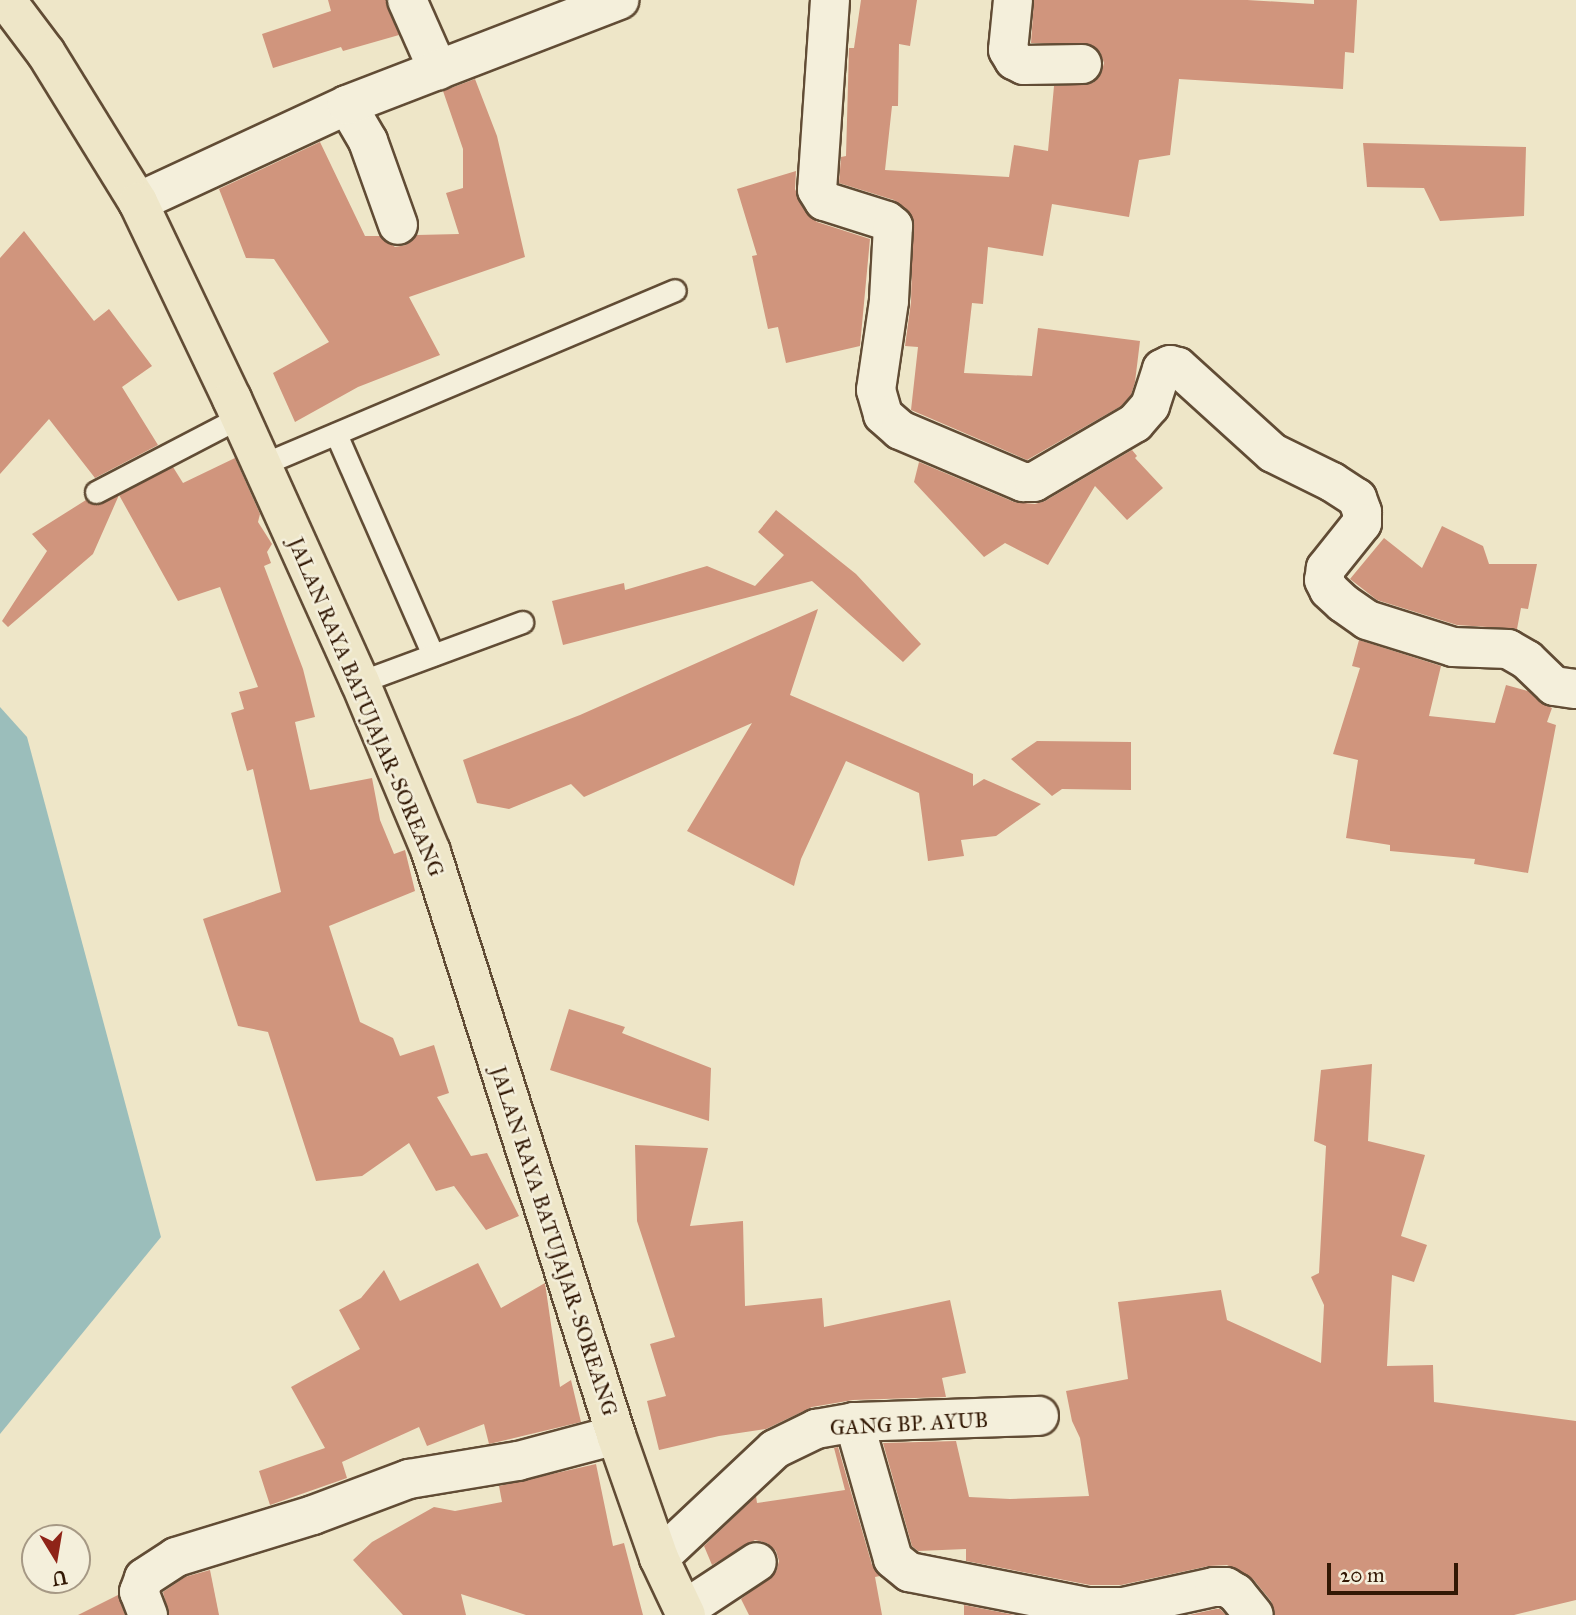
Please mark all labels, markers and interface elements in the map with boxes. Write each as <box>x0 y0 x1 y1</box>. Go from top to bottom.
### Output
street label: JALAN RAYA BATUJAJAR-SOREANG <box>283 534 449 880</box>
street label: JALAN RAYA BATUJAJAR-SOREANG <box>485 1063 623 1419</box>
street label: GANG BP. AYUB <box>829 1407 989 1441</box>
north arrow <box>21 1524 91 1594</box>
scale bar <box>1331 1548 1462 1592</box>
text: 20 m <box>1340 1562 1385 1588</box>
text: U <box>50 1565 69 1591</box>

